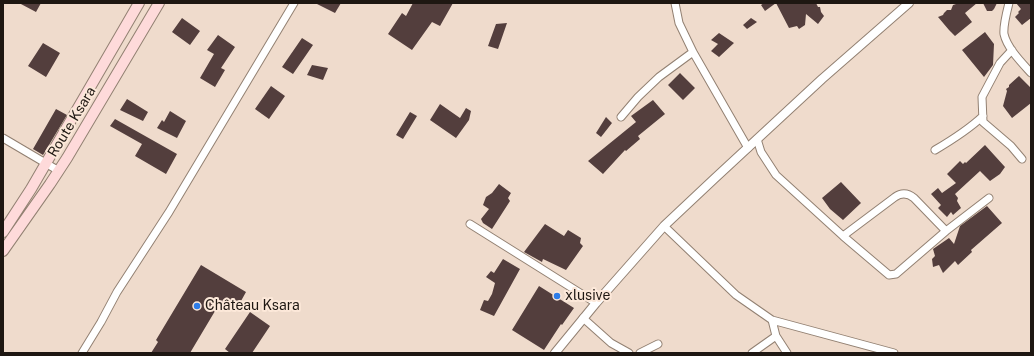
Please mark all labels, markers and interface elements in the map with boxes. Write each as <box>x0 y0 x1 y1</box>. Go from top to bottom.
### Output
street label: Route Ksara <box>44 84 100 160</box>
place label: xlusive <box>565 288 610 304</box>
marker: xlusive <box>552 291 562 301</box>
place label: Château Ksara <box>205 298 300 314</box>
marker: Château Ksara <box>192 301 202 311</box>

